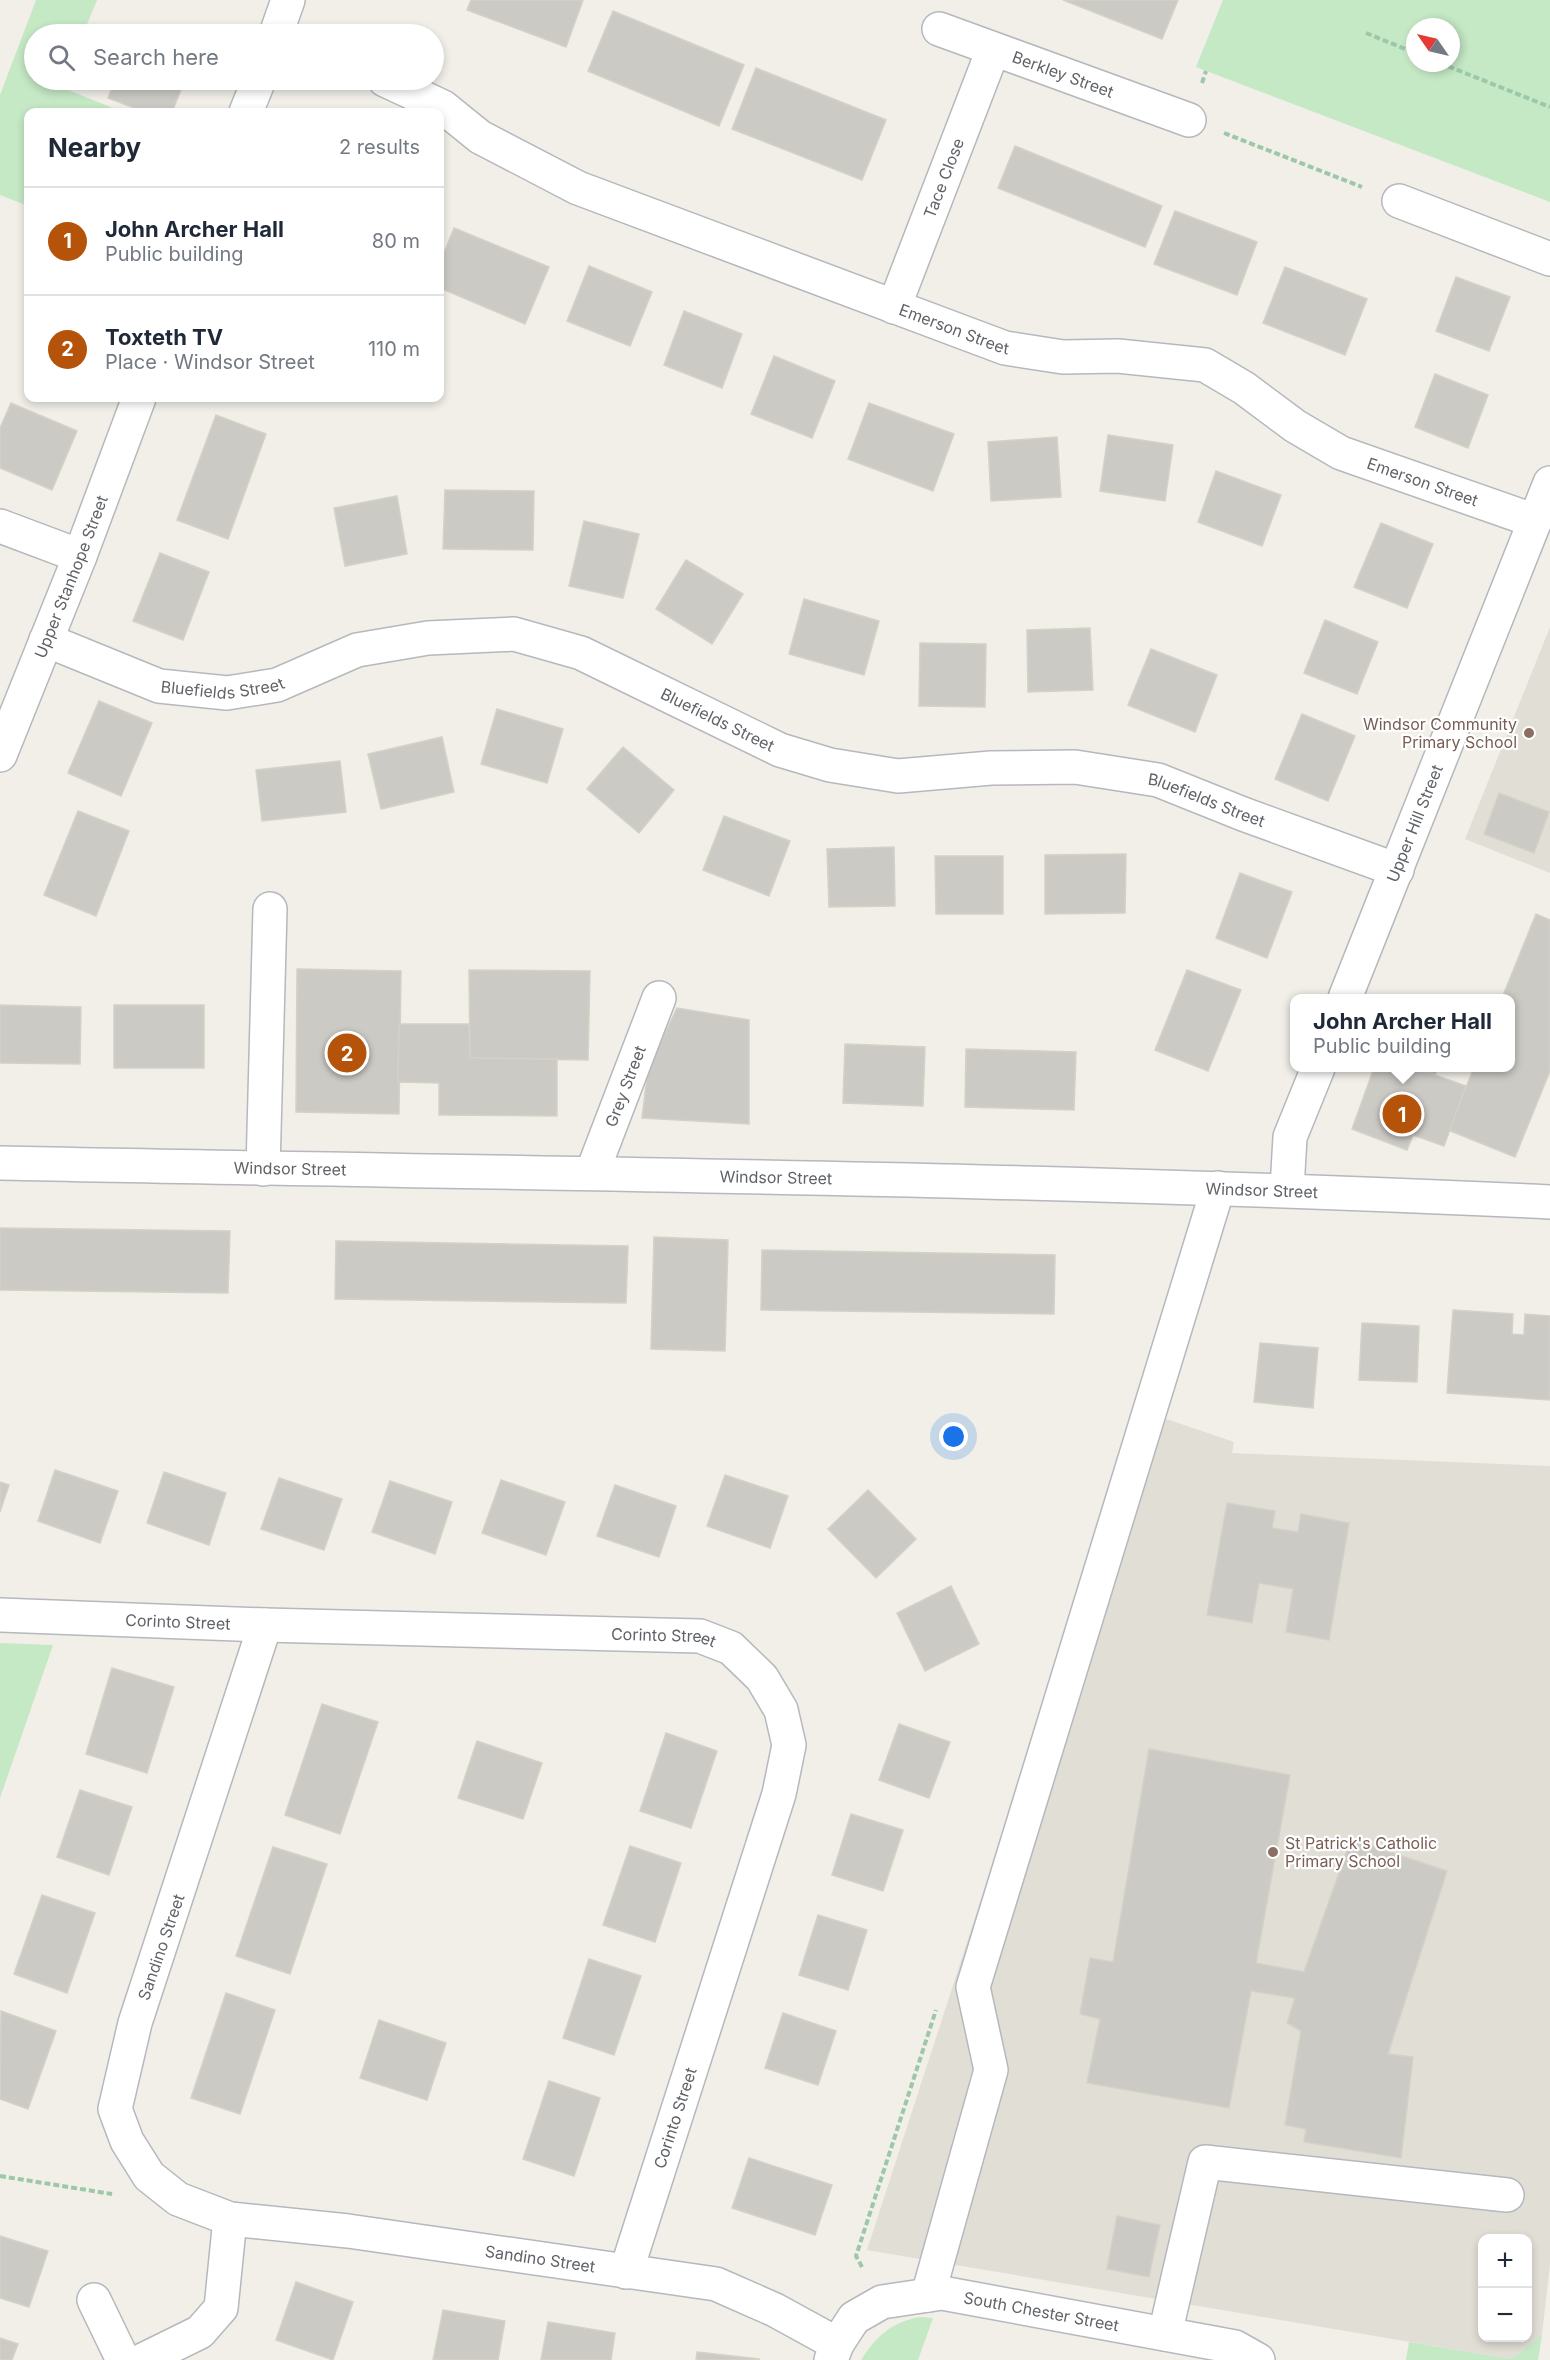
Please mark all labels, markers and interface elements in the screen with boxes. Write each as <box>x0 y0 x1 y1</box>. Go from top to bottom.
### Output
north arrow <box>1406 18 1460 72</box>
search box <box>24 24 444 90</box>
icon: search <box>45 41 78 74</box>
text: Search here <box>93 44 219 70</box>
street label: Berkley Street <box>1010 47 1116 102</box>
text: Nearby <box>48 132 141 163</box>
text: 2 results <box>339 135 420 159</box>
street label: Tace Close <box>919 135 968 221</box>
text: John Archer Hall <box>105 216 284 242</box>
text: 1 <box>63 229 72 253</box>
text: 80 m <box>372 229 420 253</box>
text: Public building <box>105 242 244 266</box>
street label: Emerson Street <box>896 299 1010 358</box>
text: Toxteth TV <box>105 324 223 350</box>
text: 2 <box>61 337 74 361</box>
text: 110 m <box>368 337 420 361</box>
text: Place · Windsor Street <box>105 350 315 374</box>
street label: Emerson Street <box>1365 453 1481 510</box>
street label: Upper Stanhope Street <box>30 492 112 661</box>
street label: Bluefields Street <box>160 673 287 703</box>
street label: Bluefields Street <box>657 683 778 756</box>
place label: Windsor Community Primary School <box>1363 714 1517 752</box>
marker: Windsor Community Primary School <box>1522 726 1536 740</box>
street label: Upper Hill Street <box>1382 762 1447 885</box>
street label: Bluefields Street <box>1147 769 1268 831</box>
popup <box>1290 994 1515 1072</box>
text: John Archer Hall <box>1313 1008 1492 1034</box>
pin: 2 <box>328 1030 366 1076</box>
text: Public building <box>1313 1034 1452 1058</box>
street label: Grey Street <box>601 1043 650 1130</box>
pin: 1 <box>1382 1092 1422 1136</box>
street label: Windsor Street <box>233 1158 346 1180</box>
street label: Windsor Street <box>719 1166 832 1188</box>
street label: Windsor Street <box>1205 1178 1318 1202</box>
your location <box>939 1422 968 1451</box>
street label: Corinto Street <box>125 1610 231 1634</box>
street label: Corinto Street <box>611 1624 719 1651</box>
place label: St Patrick's Catholic Primary School <box>1285 1833 1437 1871</box>
marker: St Patrick's Catholic Primary School <box>1266 1845 1280 1859</box>
street label: Sandino Street <box>133 1891 189 2003</box>
street label: Corinto Street <box>649 2065 701 2171</box>
map controls <box>1478 2234 1532 2342</box>
button: + <box>1478 2234 1532 2288</box>
street label: Sandino Street <box>484 2241 597 2276</box>
street label: South Chester Street <box>962 2287 1121 2335</box>
button: − <box>1478 2288 1532 2342</box>

